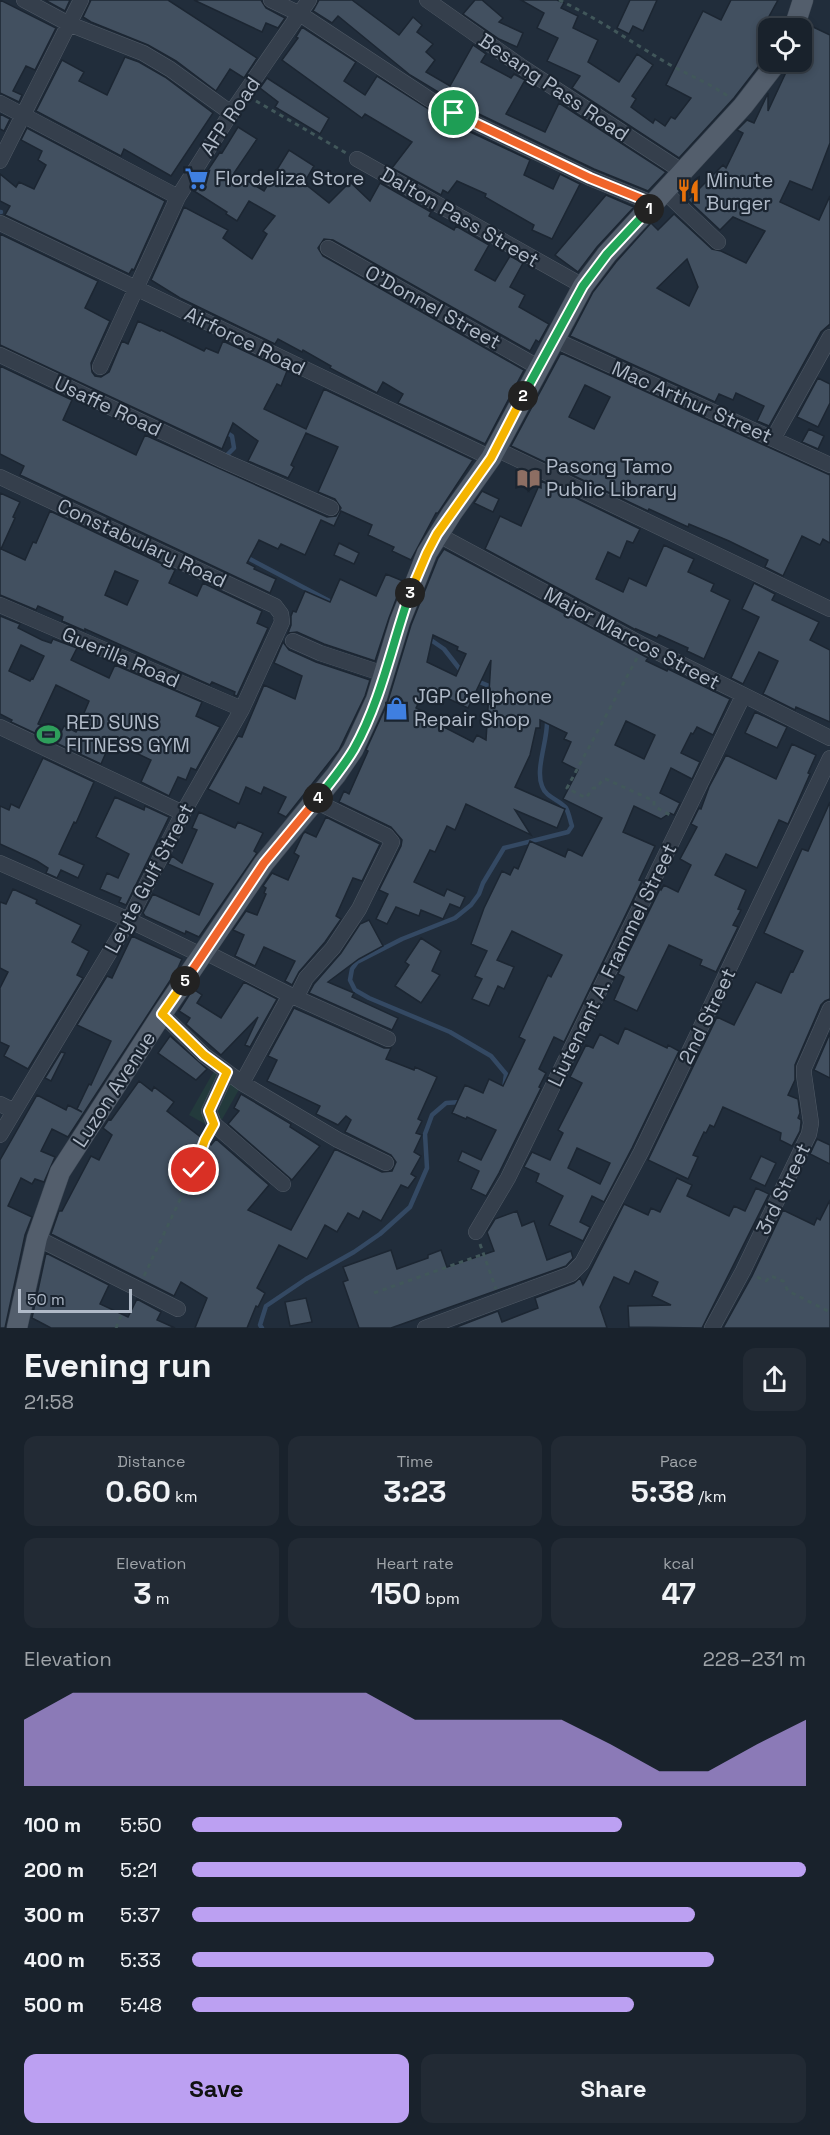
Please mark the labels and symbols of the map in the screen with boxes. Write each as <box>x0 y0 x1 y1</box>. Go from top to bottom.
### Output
street label: Besang Pass Road <box>474 27 634 147</box>
street label: AFP Road <box>194 72 266 160</box>
pin <box>428 87 479 138</box>
street label: Dalton Pass Street <box>376 161 544 273</box>
supermarket icon: Flordeliza Store <box>184 165 210 191</box>
place label: Flordeliza Store <box>215 165 364 191</box>
place label: Minute Burger <box>706 167 773 216</box>
restaurant icon: Minute Burger <box>675 178 701 204</box>
pin: 1 <box>634 194 664 224</box>
street label: O'Donnel Street <box>361 259 505 355</box>
street label: Airforce Road <box>180 301 310 381</box>
street label: Mac Arthur Street <box>608 355 776 449</box>
street label: Usaffe Road <box>50 370 166 442</box>
pin: 2 <box>508 381 538 411</box>
place label: Pasong Tamo Public Library <box>546 453 677 502</box>
library icon: Pasong Tamo Public Library <box>515 465 541 491</box>
street label: Constabulary Road <box>53 492 231 594</box>
pin: 3 <box>395 578 425 608</box>
street label: Major Marcos Street <box>539 581 725 695</box>
street label: Guerilla Road <box>58 621 184 693</box>
place label: JGP Cellphone Repair Shop <box>414 683 552 732</box>
shop icon: JGP Cellphone Repair Shop <box>383 695 409 721</box>
place label: RED SUNS FITNESS GYM <box>66 709 190 758</box>
sports icon: RED SUNS FITNESS GYM <box>35 721 61 747</box>
pin: 4 <box>303 783 333 813</box>
street label: Leyte Gulf Street <box>99 799 199 957</box>
street label: Liutenant A. Frammel Street <box>542 839 682 1091</box>
street label: 2nd Street <box>673 964 741 1068</box>
pin: 5 <box>170 966 200 996</box>
street label: Luzon Avenue <box>67 1026 161 1152</box>
street label: 3rd Street <box>750 1139 816 1239</box>
pin <box>168 1144 219 1195</box>
scale bar <box>18 1286 132 1314</box>

